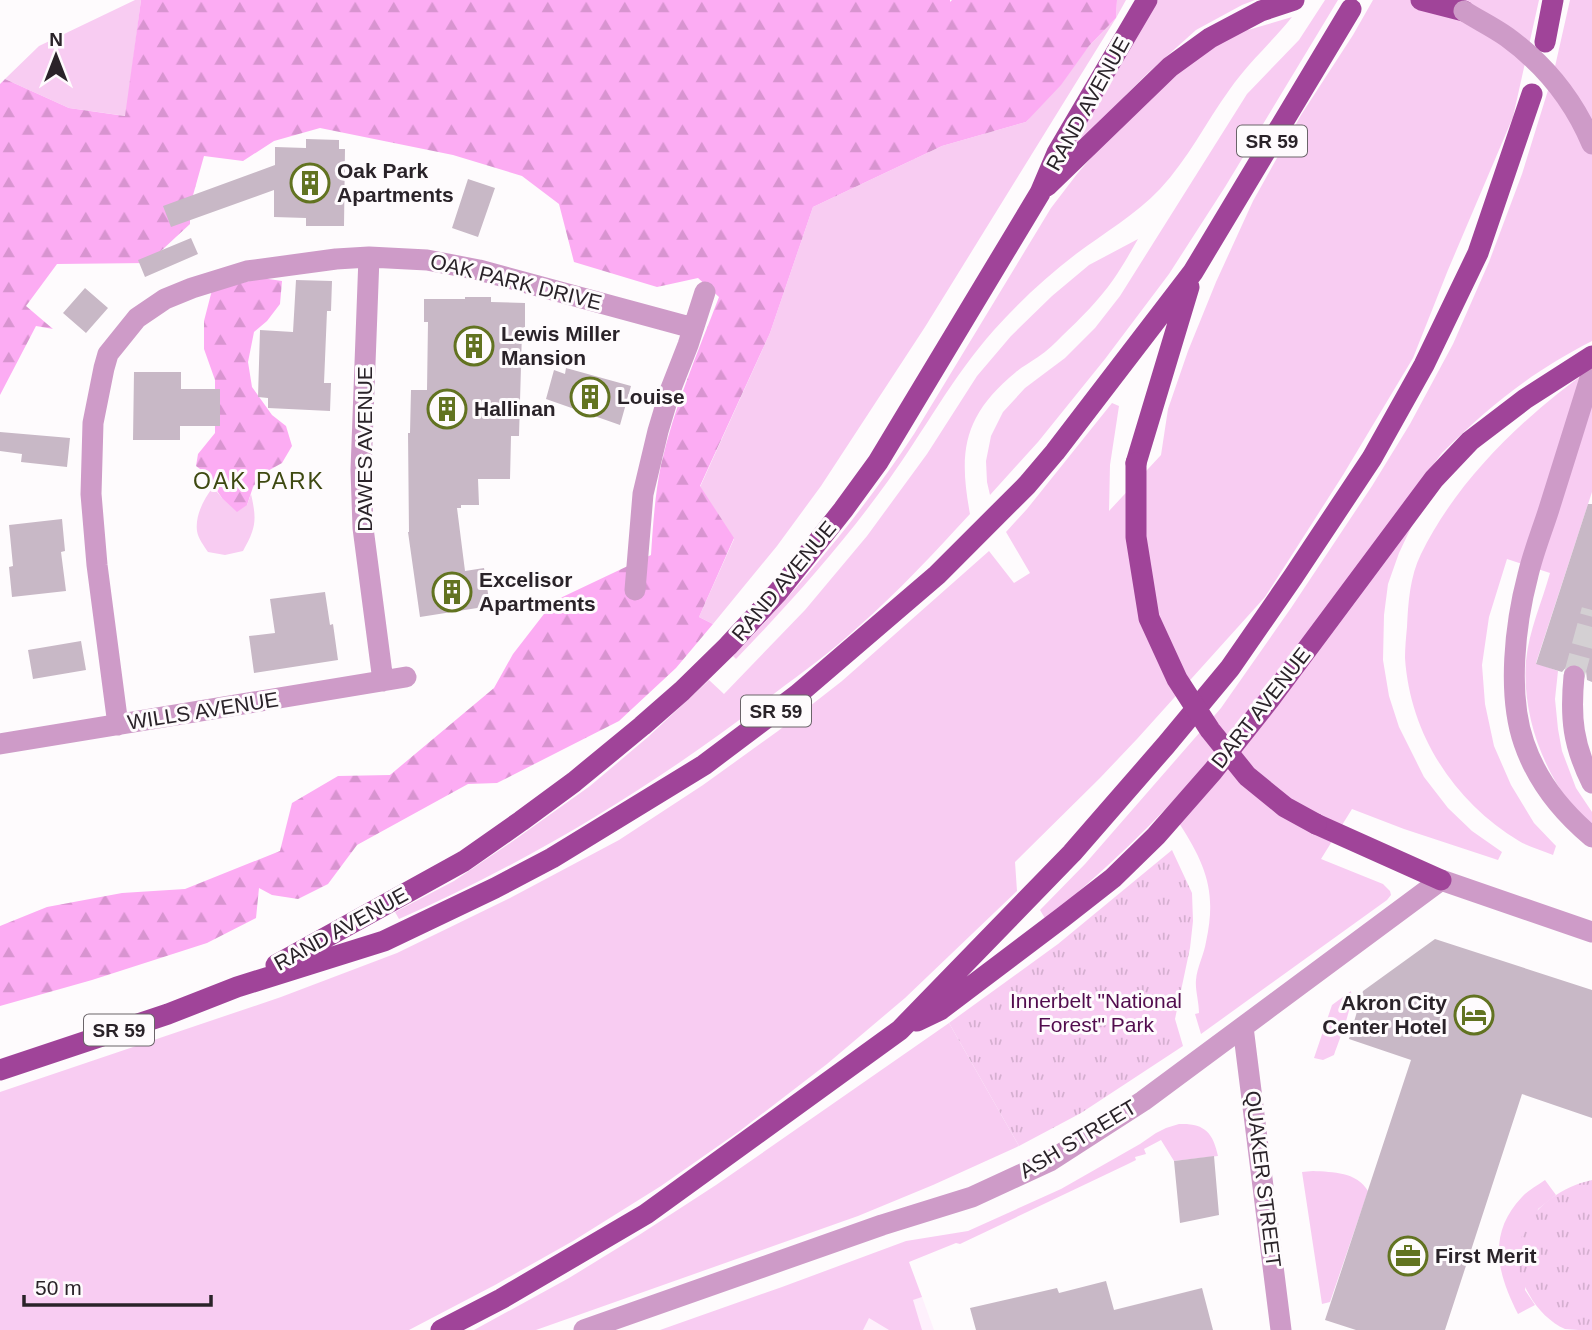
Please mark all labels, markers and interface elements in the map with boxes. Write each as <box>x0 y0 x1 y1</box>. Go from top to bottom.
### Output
north arrow <box>21 21 91 91</box>
text: N <box>49 29 63 50</box>
street label: RAND AVENUE <box>1041 33 1134 174</box>
road number: SR 59 <box>1237 125 1307 156</box>
place label: Oak Park Apartments <box>337 159 454 206</box>
building icon: Oak Park Apartments <box>289 162 331 204</box>
street label: OAK PARK DRIVE <box>428 249 604 314</box>
place label: Lewis Miller Mansion <box>501 322 620 369</box>
building icon: Lewis Miller Mansion <box>453 325 495 367</box>
street label: DAWES AVENUE <box>353 366 376 532</box>
building icon: Louise <box>569 376 611 418</box>
place label: Louise <box>617 385 685 408</box>
building icon: Hallinan <box>426 388 468 430</box>
place label: Hallinan <box>474 397 556 420</box>
district label: OAK PARK <box>193 468 325 494</box>
street label: RAND AVENUE <box>727 516 840 645</box>
place label: Excelisor Apartments <box>479 568 596 615</box>
building icon: Excelisor Apartments <box>431 571 473 613</box>
street label: DART AVENUE <box>1207 643 1315 772</box>
street label: WILLS AVENUE <box>126 687 280 734</box>
road number: SR 59 <box>741 696 811 726</box>
street label: RAND AVENUE <box>270 882 411 975</box>
park label: Innerbelt "National Forest" Park <box>1010 989 1182 1036</box>
place label: Akron City Center Hotel <box>1322 991 1447 1038</box>
hotel icon: Akron City Center Hotel <box>1453 994 1495 1036</box>
road number: SR 59 <box>84 1014 154 1046</box>
street label: QUAKER STREET <box>1241 1090 1286 1269</box>
street label: ASH STREET <box>1015 1095 1140 1182</box>
office icon: First Merit <box>1387 1235 1429 1277</box>
place label: First Merit <box>1435 1244 1537 1267</box>
scale bar <box>24 1264 212 1308</box>
text: 50 m <box>35 1276 82 1299</box>

